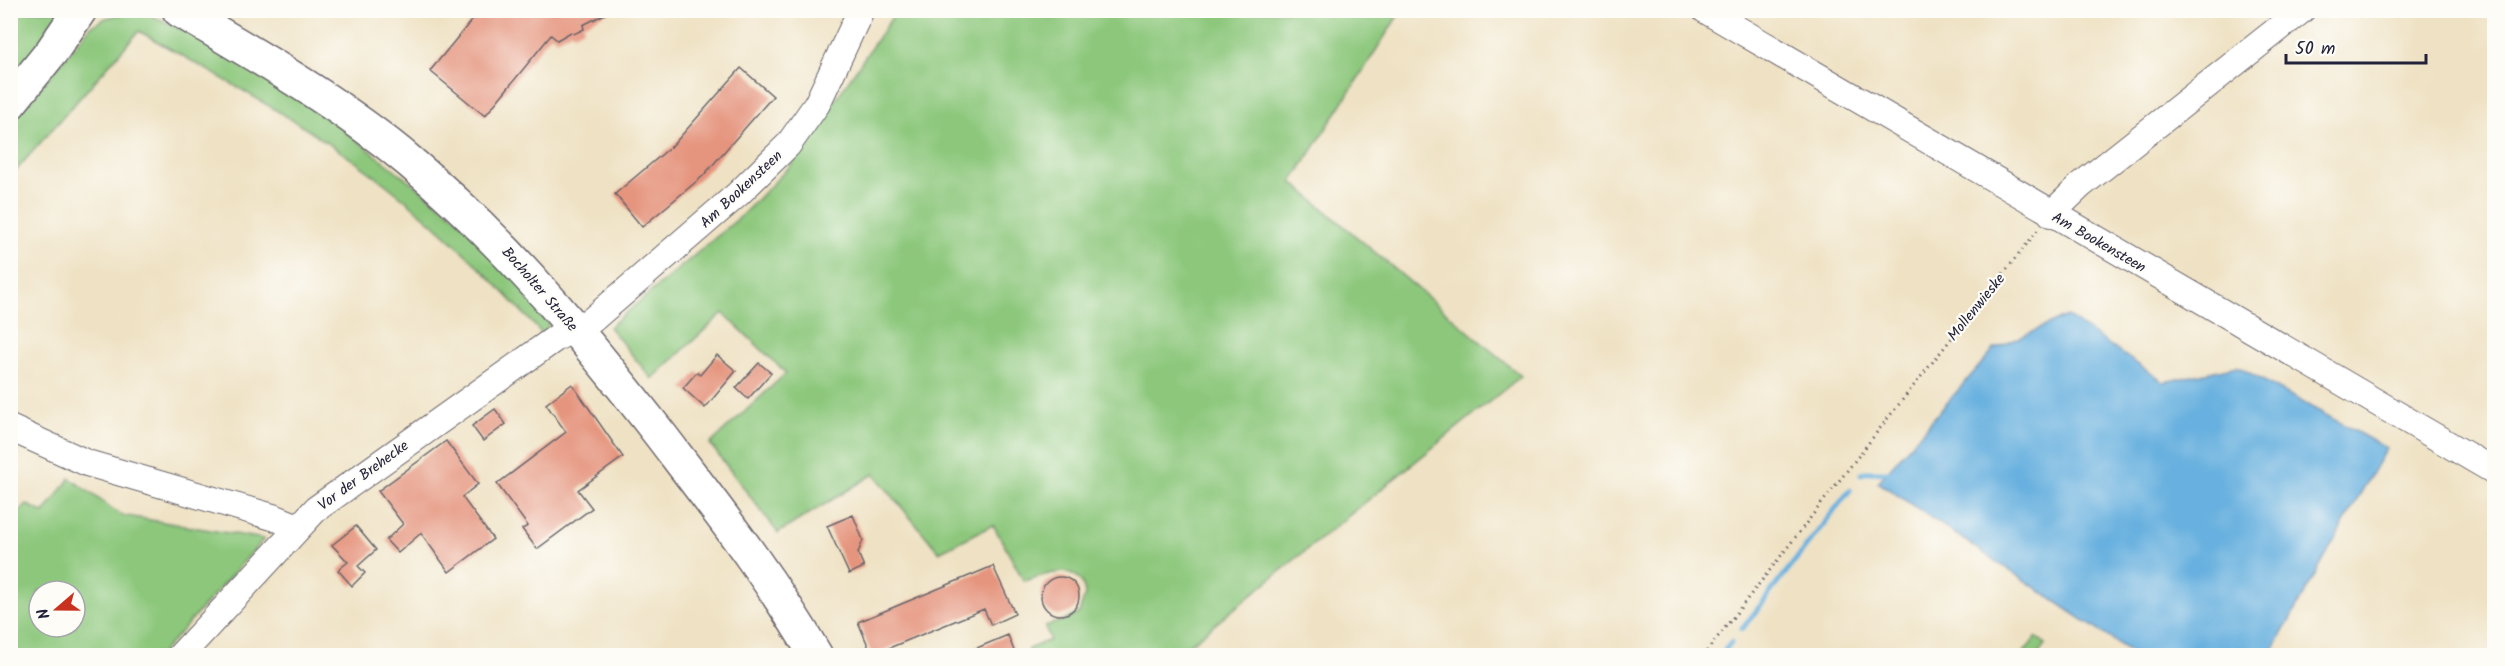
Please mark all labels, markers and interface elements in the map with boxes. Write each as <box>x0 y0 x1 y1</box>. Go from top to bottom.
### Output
scale bar <box>2286 27 2426 65</box>
text: 50 m <box>2295 35 2335 64</box>
street label: Am Bookensteen <box>695 145 789 235</box>
street label: Am Bookensteen <box>2047 206 2150 280</box>
street label: Bocholter Straße <box>495 242 583 338</box>
street label: Mollenwieske <box>1942 268 2012 347</box>
street label: Vor der Brehecke <box>313 434 414 517</box>
north arrow <box>27 579 87 639</box>
text: N <box>31 605 58 623</box>

